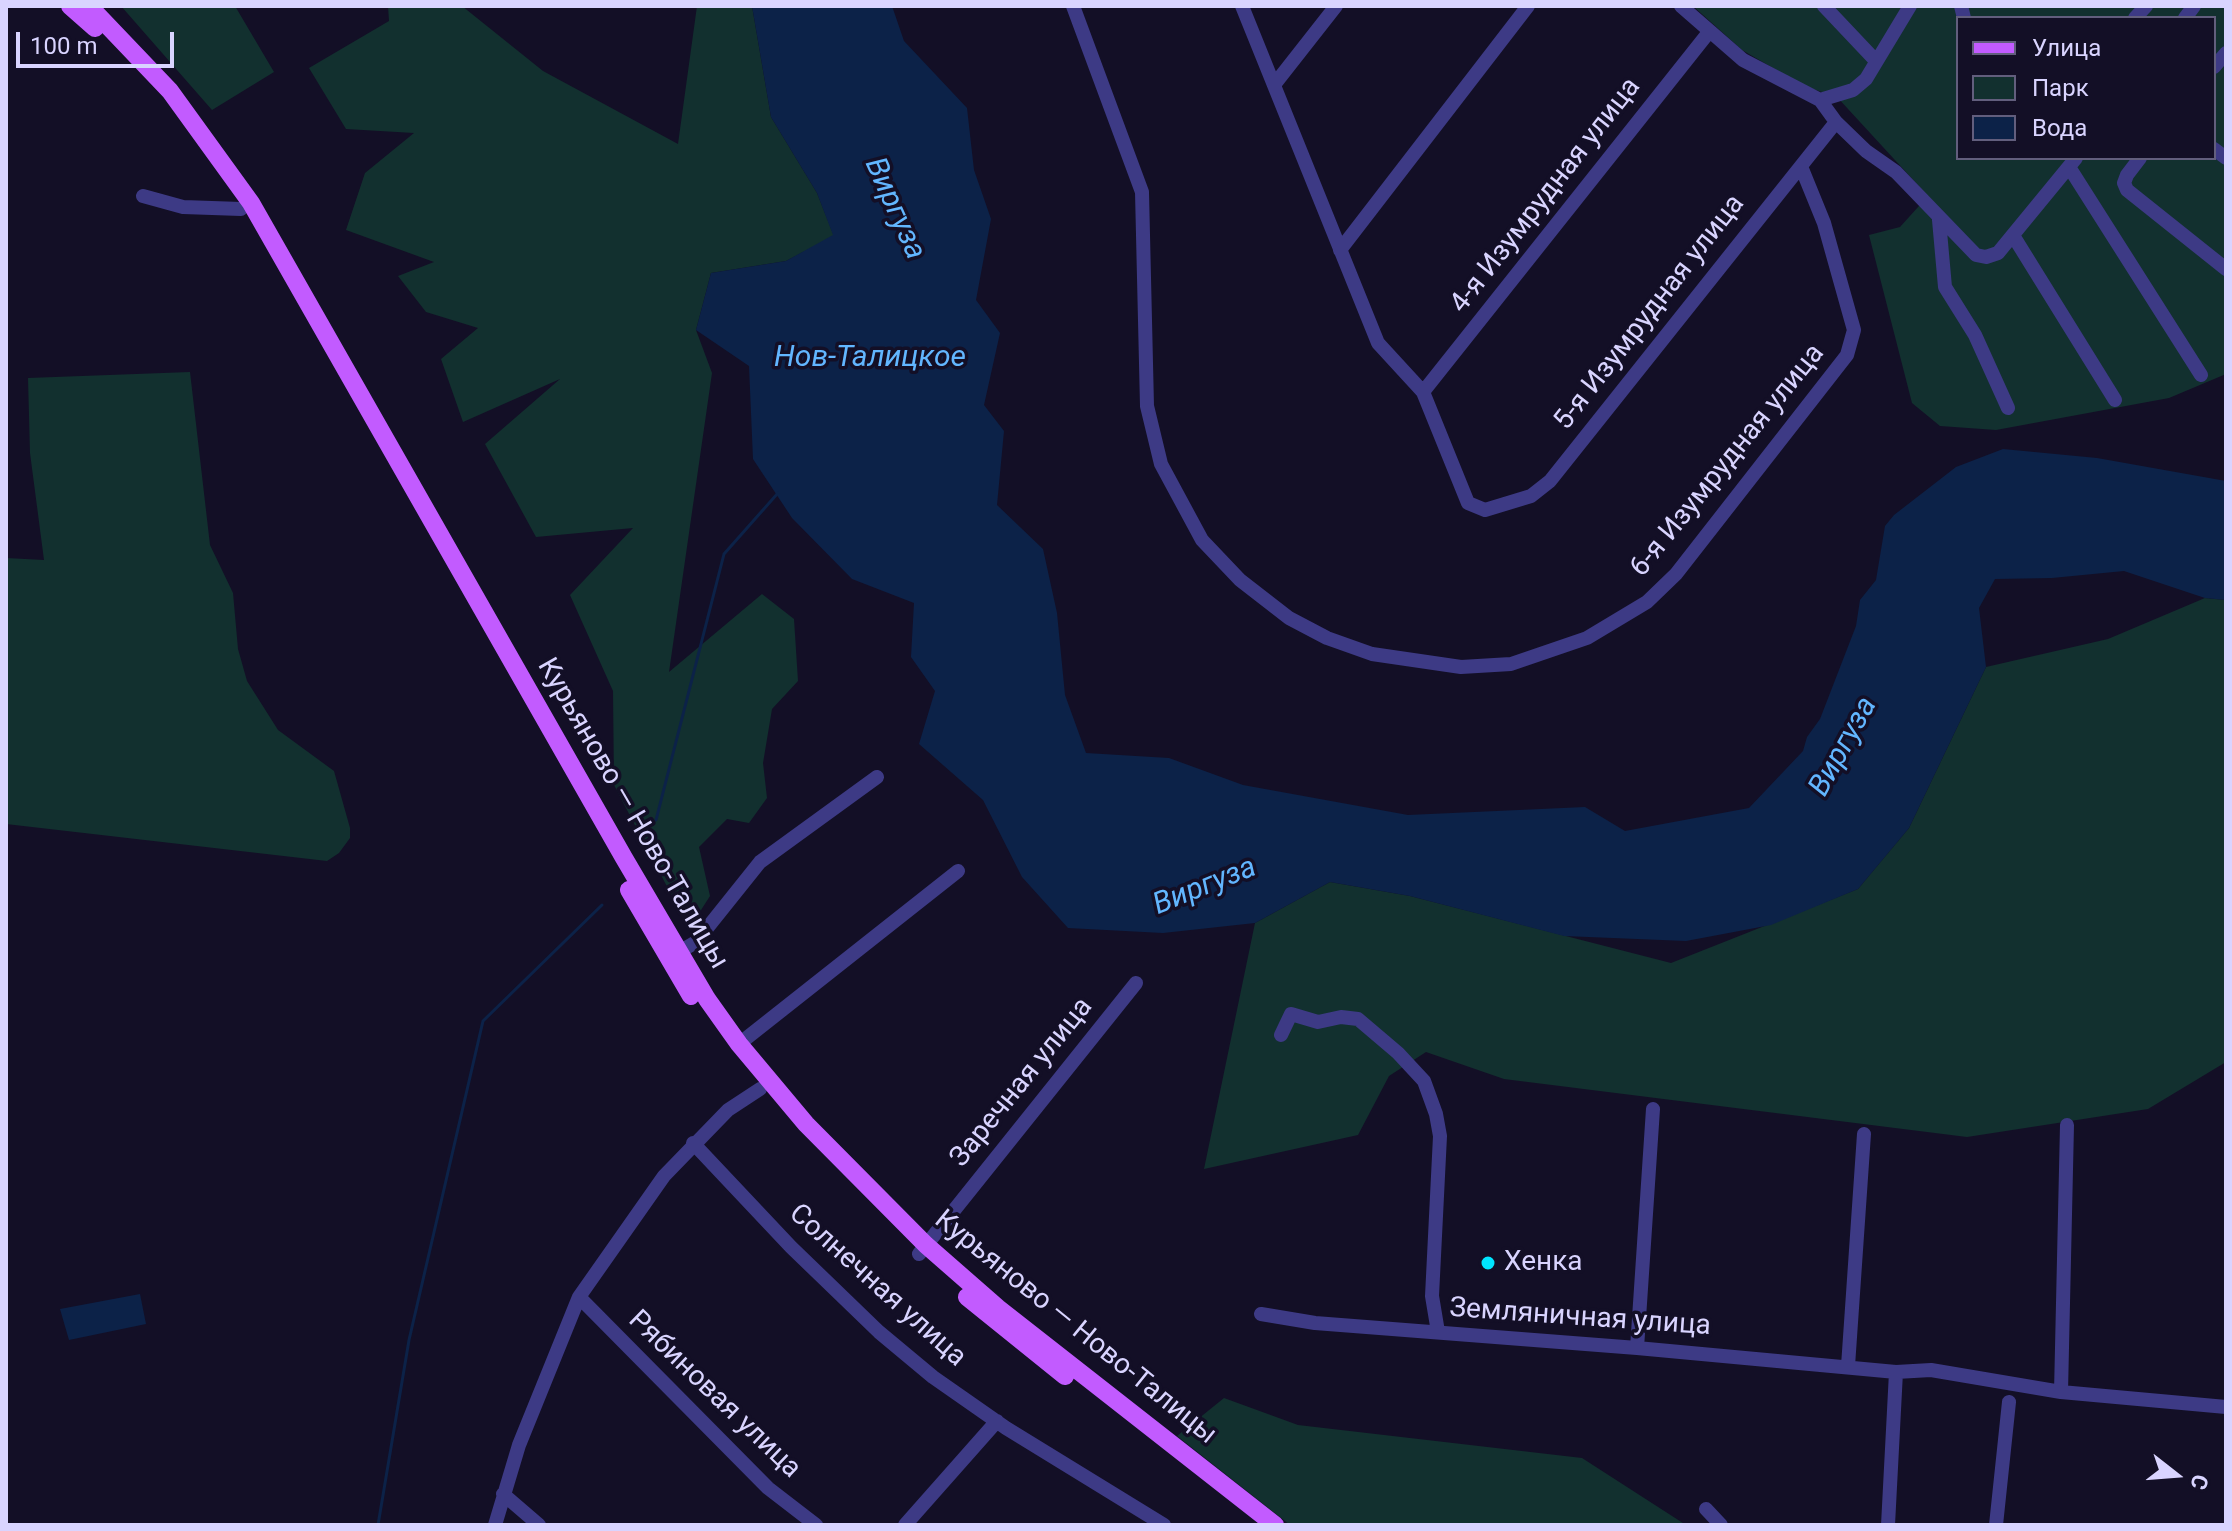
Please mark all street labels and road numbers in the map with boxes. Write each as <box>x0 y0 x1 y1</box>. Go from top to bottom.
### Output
street label: 4-я Изумрудная улица <box>1444 72 1648 320</box>
street label: 5-я Изумрудная улица <box>1548 189 1752 437</box>
street label: 6-я Изумрудная улица <box>1624 338 1832 584</box>
street label: Курьяново — Ново-Талицы <box>529 653 735 975</box>
street label: Заречная улица <box>943 992 1101 1174</box>
street label: Солнечная улица <box>781 1198 973 1374</box>
street label: Курьяново — Ново-Талицы <box>927 1204 1223 1452</box>
street label: Земляничная улица <box>1448 1292 1712 1344</box>
street label: Рябиновая улица <box>621 1304 807 1486</box>

